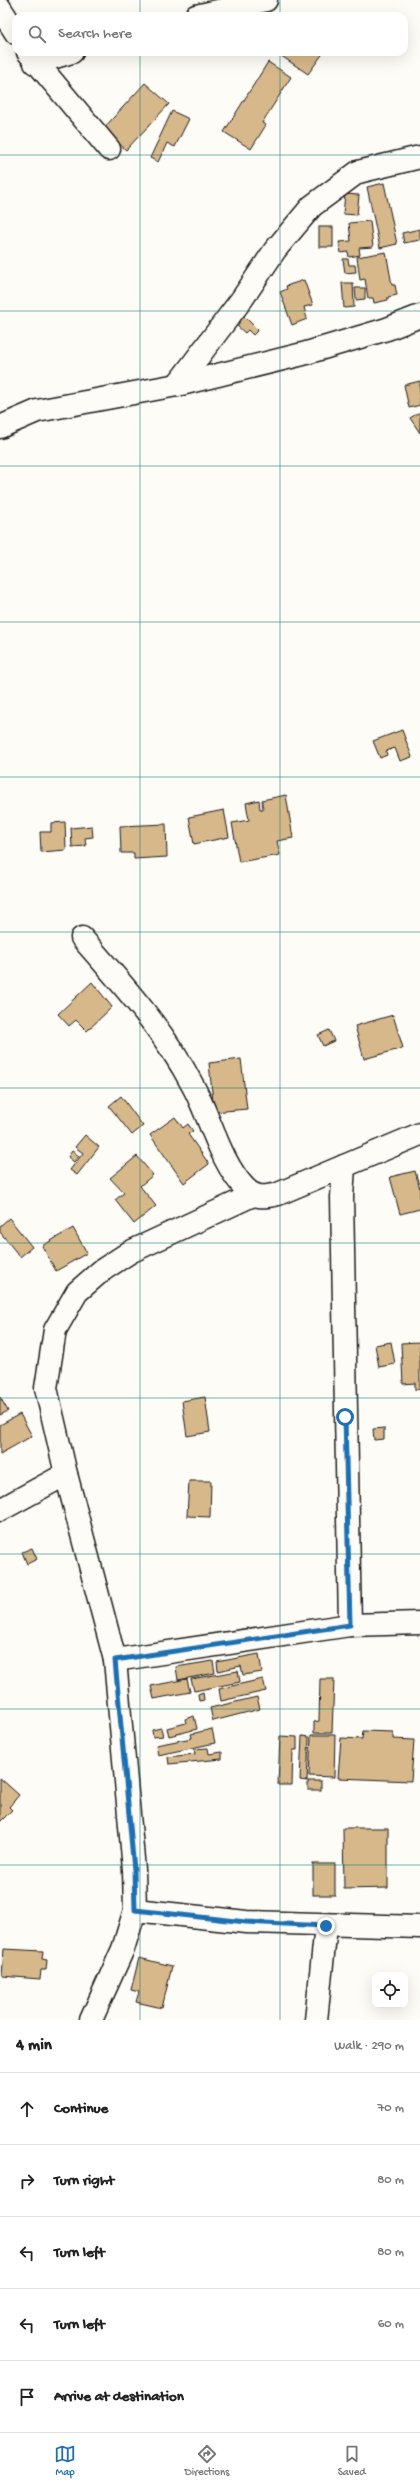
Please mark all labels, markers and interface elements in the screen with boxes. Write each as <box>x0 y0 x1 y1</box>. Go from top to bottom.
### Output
search box <box>12 12 408 56</box>
icon: search <box>26 23 48 45</box>
text: Search here <box>58 25 132 43</box>
route start <box>336 1408 354 1426</box>
route end <box>317 1917 335 1935</box>
map controls <box>372 1972 408 2008</box>
button: locate <box>372 1972 408 2008</box>
text: 4 min <box>16 2036 52 2056</box>
text: Walk · 290 m <box>334 2039 404 2054</box>
icon: ahead <box>16 2098 38 2120</box>
text: Continue <box>54 2100 108 2118</box>
text: 70 m <box>378 2101 404 2116</box>
icon: right <box>16 2170 38 2192</box>
text: Turn right <box>54 2172 114 2190</box>
text: 80 m <box>377 2173 404 2188</box>
icon: left <box>16 2242 38 2264</box>
text: Turn left <box>54 2244 105 2262</box>
text: 80 m <box>377 2245 404 2260</box>
icon: left <box>16 2314 38 2336</box>
text: Turn left <box>54 2316 105 2334</box>
text: 60 m <box>378 2317 404 2332</box>
icon: arrive <box>16 2386 38 2408</box>
text: Arrive at destination <box>54 2388 184 2406</box>
tab: Map <box>54 2443 76 2479</box>
tab: Directions <box>185 2443 229 2479</box>
tab: Saved <box>338 2443 366 2479</box>

